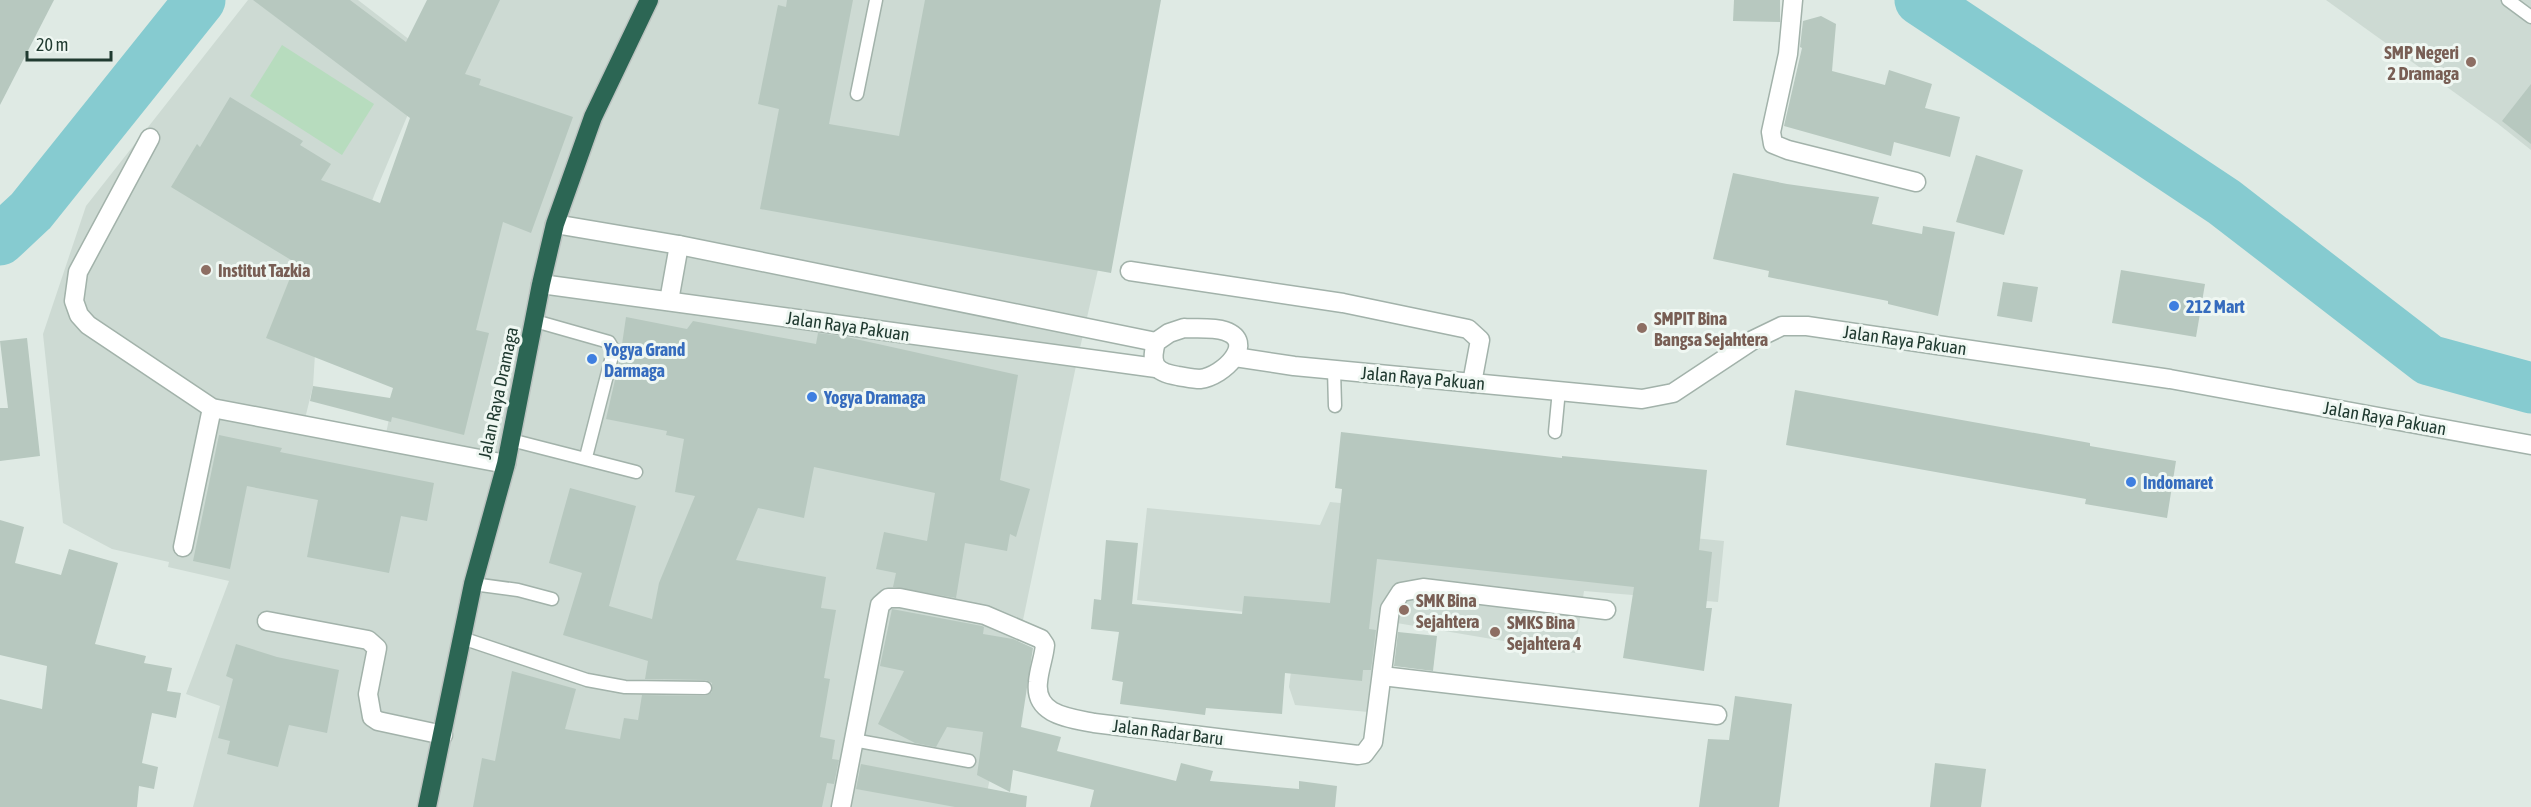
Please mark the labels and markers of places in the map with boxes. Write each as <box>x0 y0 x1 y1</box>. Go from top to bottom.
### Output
place label: SMP Negeri 2 Dramaga <box>2384 42 2459 84</box>
marker: SMP Negeri 2 Dramaga <box>2464 55 2478 69</box>
place label: Institut Tazkia <box>218 260 310 281</box>
marker: Institut Tazkia <box>199 263 213 277</box>
place label: 212 Mart <box>2186 296 2245 317</box>
marker: 212 Mart <box>2167 299 2181 313</box>
place label: SMPIT Bina Bangsa Sejahtera <box>1654 308 1768 350</box>
marker: SMPIT Bina Bangsa Sejahtera <box>1635 321 1649 335</box>
place label: Yogya Grand Darmaga <box>603 339 685 381</box>
marker: Yogya Grand Darmaga <box>585 352 599 366</box>
place label: Yogya Dramaga <box>823 387 926 408</box>
marker: Yogya Dramaga <box>805 390 819 404</box>
place label: Indomaret <box>2143 472 2214 493</box>
marker: Indomaret <box>2124 475 2138 489</box>
place label: SMK Bina Sejahtera <box>1416 590 1479 632</box>
marker: SMK Bina Sejahtera <box>1397 603 1411 617</box>
place label: SMKS Bina Sejahtera 4 <box>1507 612 1581 654</box>
marker: SMKS Bina Sejahtera 4 <box>1488 625 1502 639</box>

